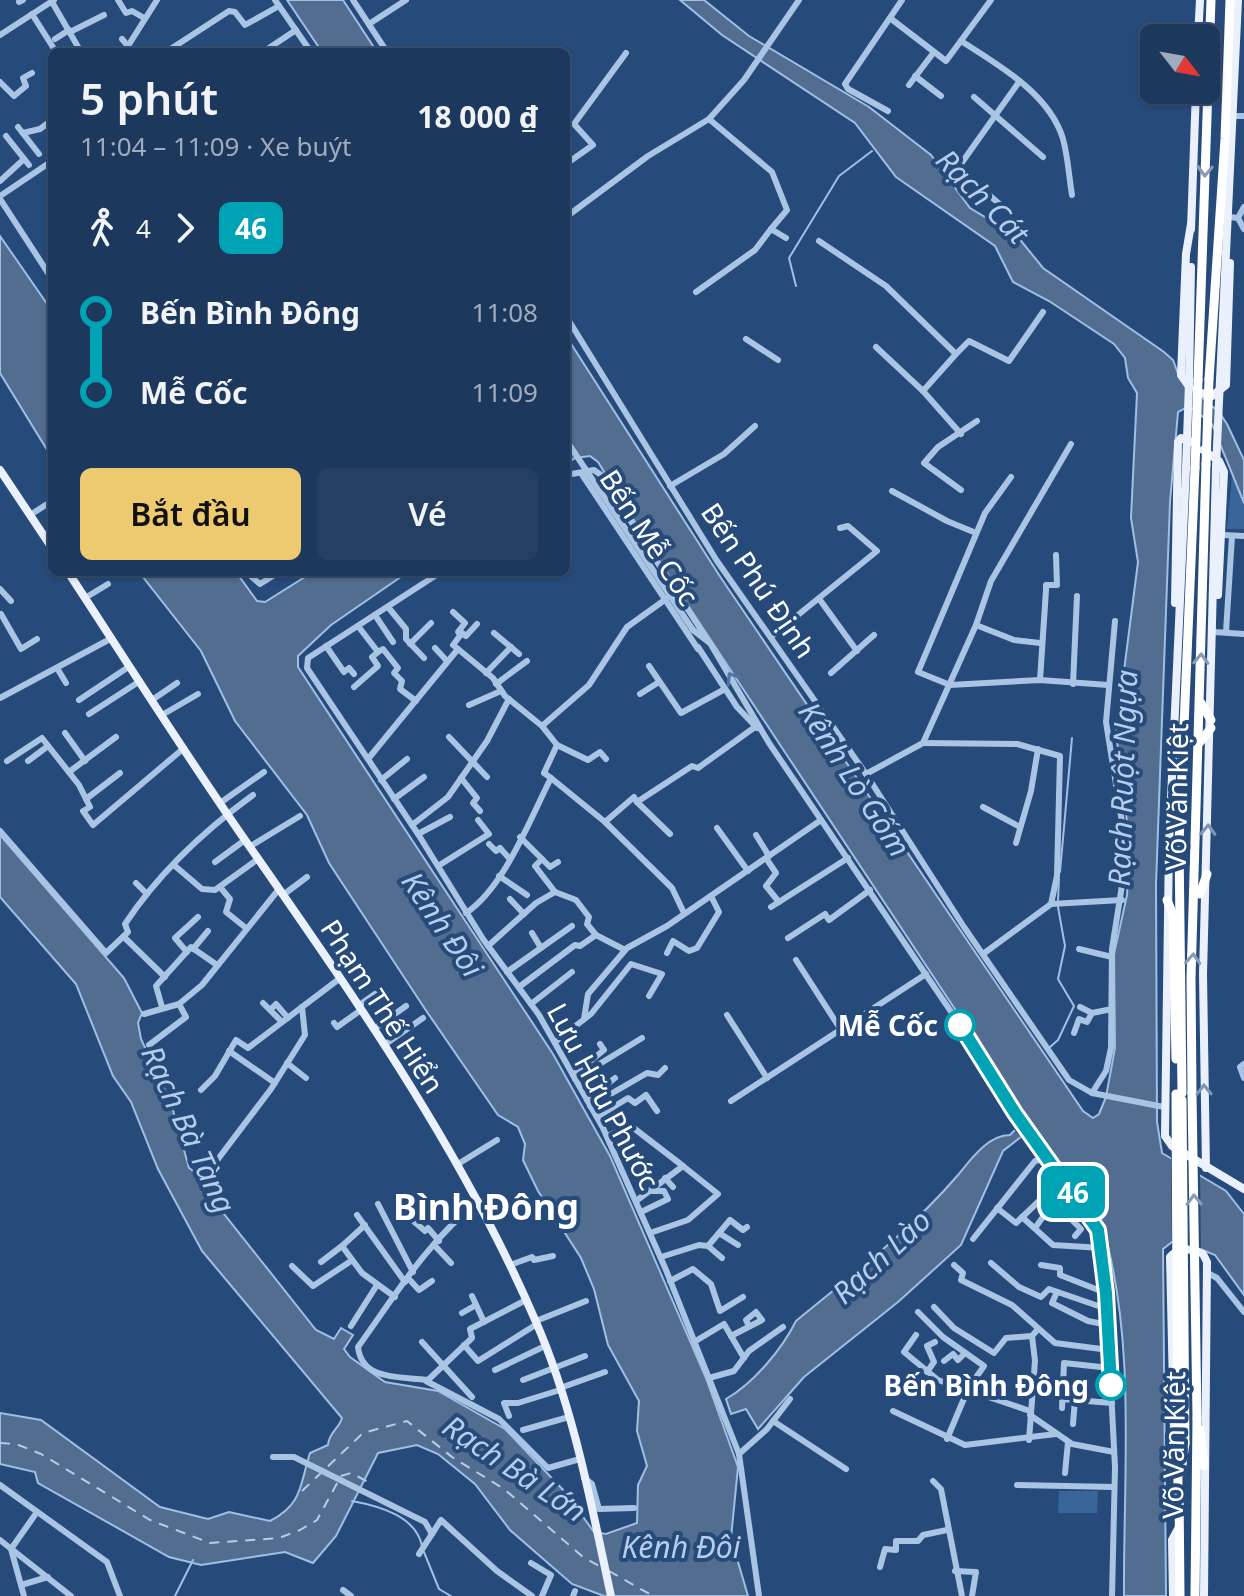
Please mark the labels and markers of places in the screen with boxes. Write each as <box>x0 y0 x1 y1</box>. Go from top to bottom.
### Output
place label: Mễ Cốc <box>838 1006 938 1044</box>
marker: Mễ Cốc <box>945 1010 975 1040</box>
place label: Bến Bình Đông <box>884 1366 1089 1404</box>
marker: Bến Bình Đông <box>1096 1370 1126 1400</box>

